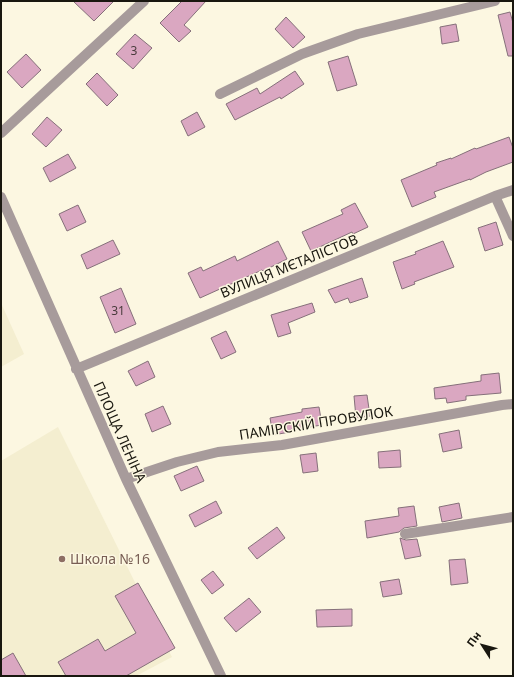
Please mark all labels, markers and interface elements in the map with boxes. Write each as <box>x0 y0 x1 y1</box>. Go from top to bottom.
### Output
house number: 3 <box>131 42 138 59</box>
street label: ВУЛИЦЯ МЄТАЛІСТОВ <box>217 229 361 302</box>
house number: 31 <box>111 302 125 319</box>
street label: ПЛОЩА ЛЕНІНА <box>90 378 151 485</box>
street label: ПАМІРСКІЙ ПРОВУЛОК <box>238 401 394 444</box>
place label: Школа №16 <box>70 549 150 568</box>
marker: Школа №16 <box>57 554 67 564</box>
north arrow <box>462 625 502 665</box>
text: Пн <box>463 628 484 650</box>

